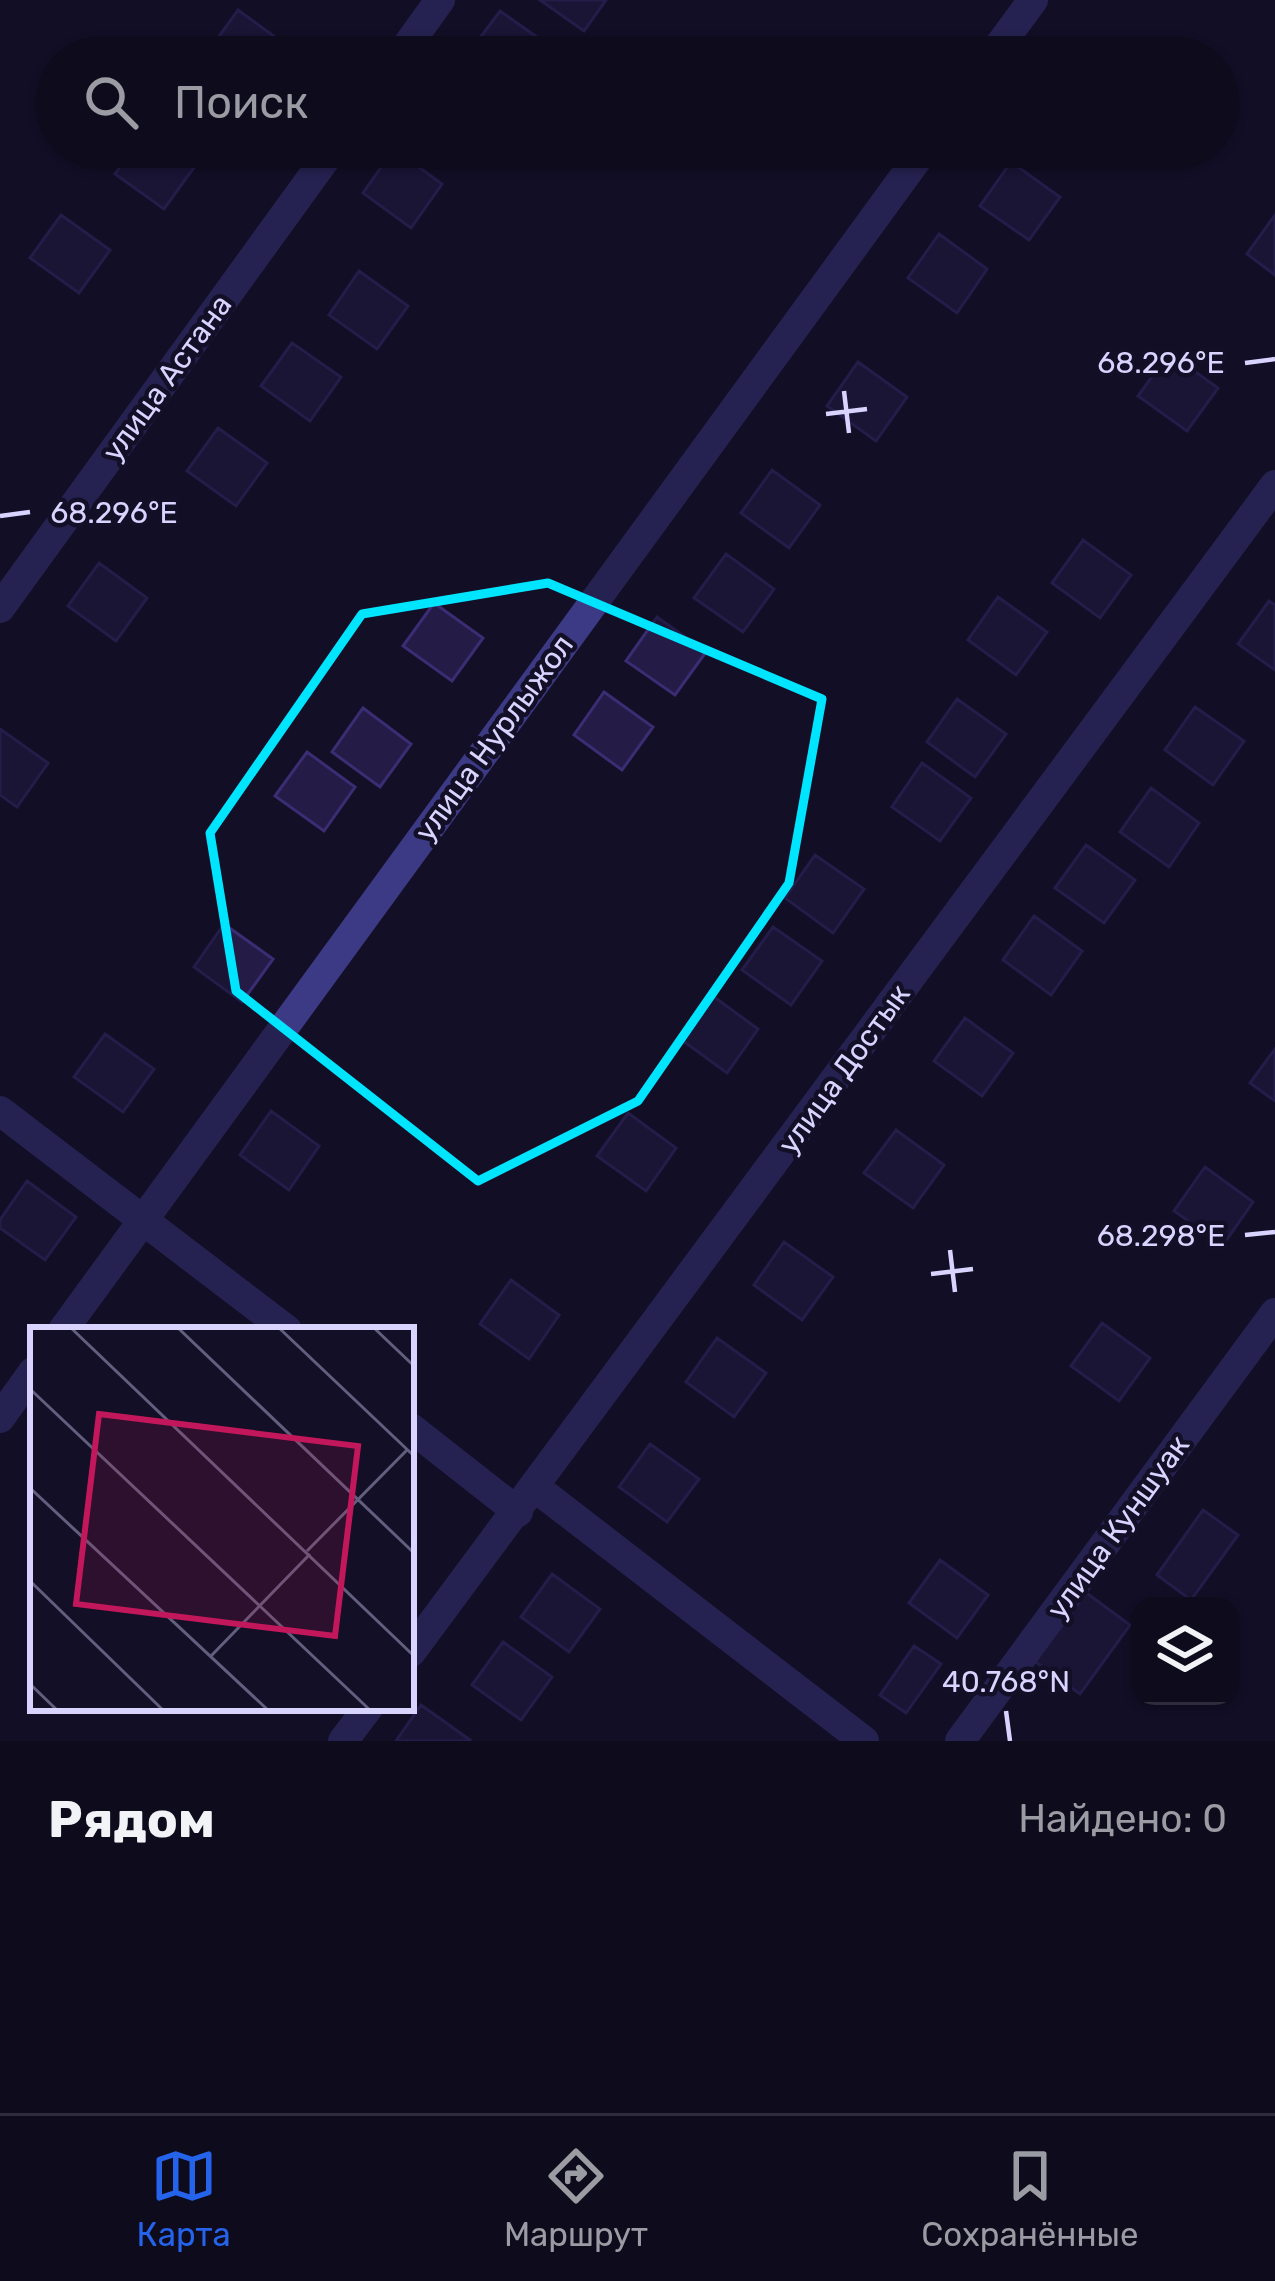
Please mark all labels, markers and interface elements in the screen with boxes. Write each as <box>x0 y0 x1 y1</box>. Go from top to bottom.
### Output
search box <box>36 36 1239 168</box>
icon: search <box>78 69 144 135</box>
text: Поиск <box>174 76 308 129</box>
street label: улица Астана <box>95 288 239 468</box>
text: 68.296°E <box>1097 345 1225 381</box>
text: 68.296°E <box>50 495 178 531</box>
street label: улица Нурлыжол <box>407 628 581 848</box>
street label: улица Достык <box>770 977 918 1161</box>
text: 68.298°E <box>1097 1218 1225 1254</box>
inset map <box>30 1327 414 1711</box>
street label: улица Куншуак <box>1039 1428 1197 1626</box>
map controls <box>1131 1597 1239 1705</box>
button: layers <box>1131 1597 1239 1705</box>
text: 40.768°N <box>942 1664 1070 1700</box>
text: Рядом <box>48 1789 215 1850</box>
text: Найдено: 0 <box>1018 1796 1227 1842</box>
tab: Карта <box>137 2143 231 2254</box>
tab: Маршрут <box>504 2143 648 2254</box>
tab: Сохранённые <box>921 2143 1138 2254</box>

